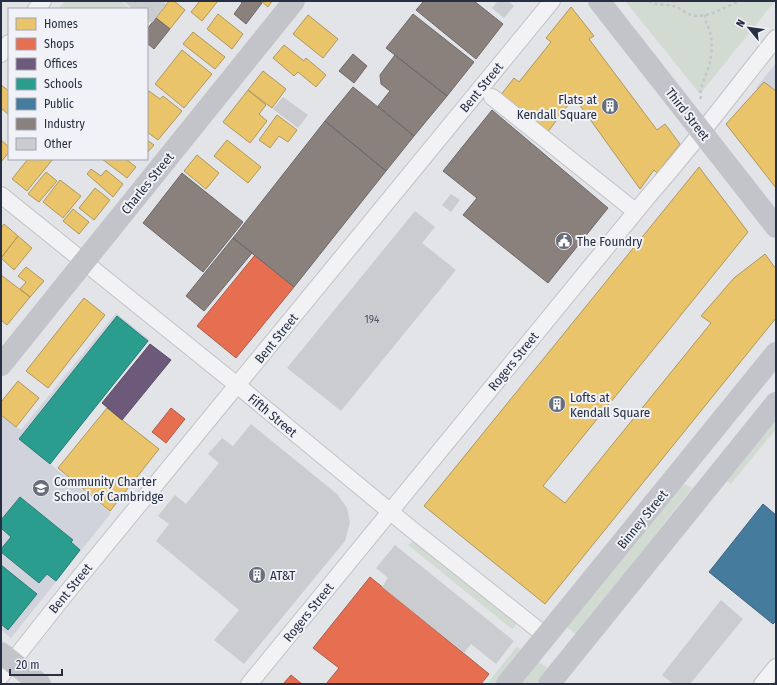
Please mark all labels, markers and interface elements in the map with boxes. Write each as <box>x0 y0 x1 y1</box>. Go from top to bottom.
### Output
legend <box>8 8 148 160</box>
north arrow <box>729 8 769 48</box>
text: Homes <box>44 17 78 31</box>
text: N <box>733 17 748 29</box>
text: Shops <box>44 37 74 51</box>
text: Offices <box>44 57 77 71</box>
street label: Bent Street <box>457 59 506 115</box>
text: Schools <box>44 77 82 91</box>
street label: Third Street <box>663 85 713 144</box>
place label: Flats at Kendall Square <box>517 92 598 122</box>
building icon: Flats at Kendall Square <box>600 96 620 116</box>
text: Public <box>44 97 74 111</box>
text: Industry <box>44 117 85 131</box>
text: Other <box>44 137 73 151</box>
street label: Charles Street <box>118 149 177 217</box>
public building icon: The Foundry <box>554 231 574 251</box>
place label: The Foundry <box>577 234 643 249</box>
street label: Bent Street <box>252 310 301 366</box>
house number: 194 <box>365 313 380 326</box>
street label: Rogers Street <box>485 328 542 394</box>
place label: Lofts at Kendall Square <box>570 390 650 420</box>
street label: Fifth Street <box>245 391 301 440</box>
building icon: Lofts at Kendall Square <box>547 394 567 414</box>
place label: Community Charter School of Cambridge <box>54 474 164 504</box>
school or university icon: Community Charter School of Cambridge <box>31 478 51 498</box>
street label: Binney Street <box>614 486 671 552</box>
street label: Bent Street <box>46 560 95 616</box>
building icon: AT&T <box>247 565 267 585</box>
place label: AT&T <box>270 568 295 583</box>
street label: Rogers Street <box>280 579 337 645</box>
scale bar <box>10 651 62 677</box>
text: 20 m <box>16 658 40 672</box>

